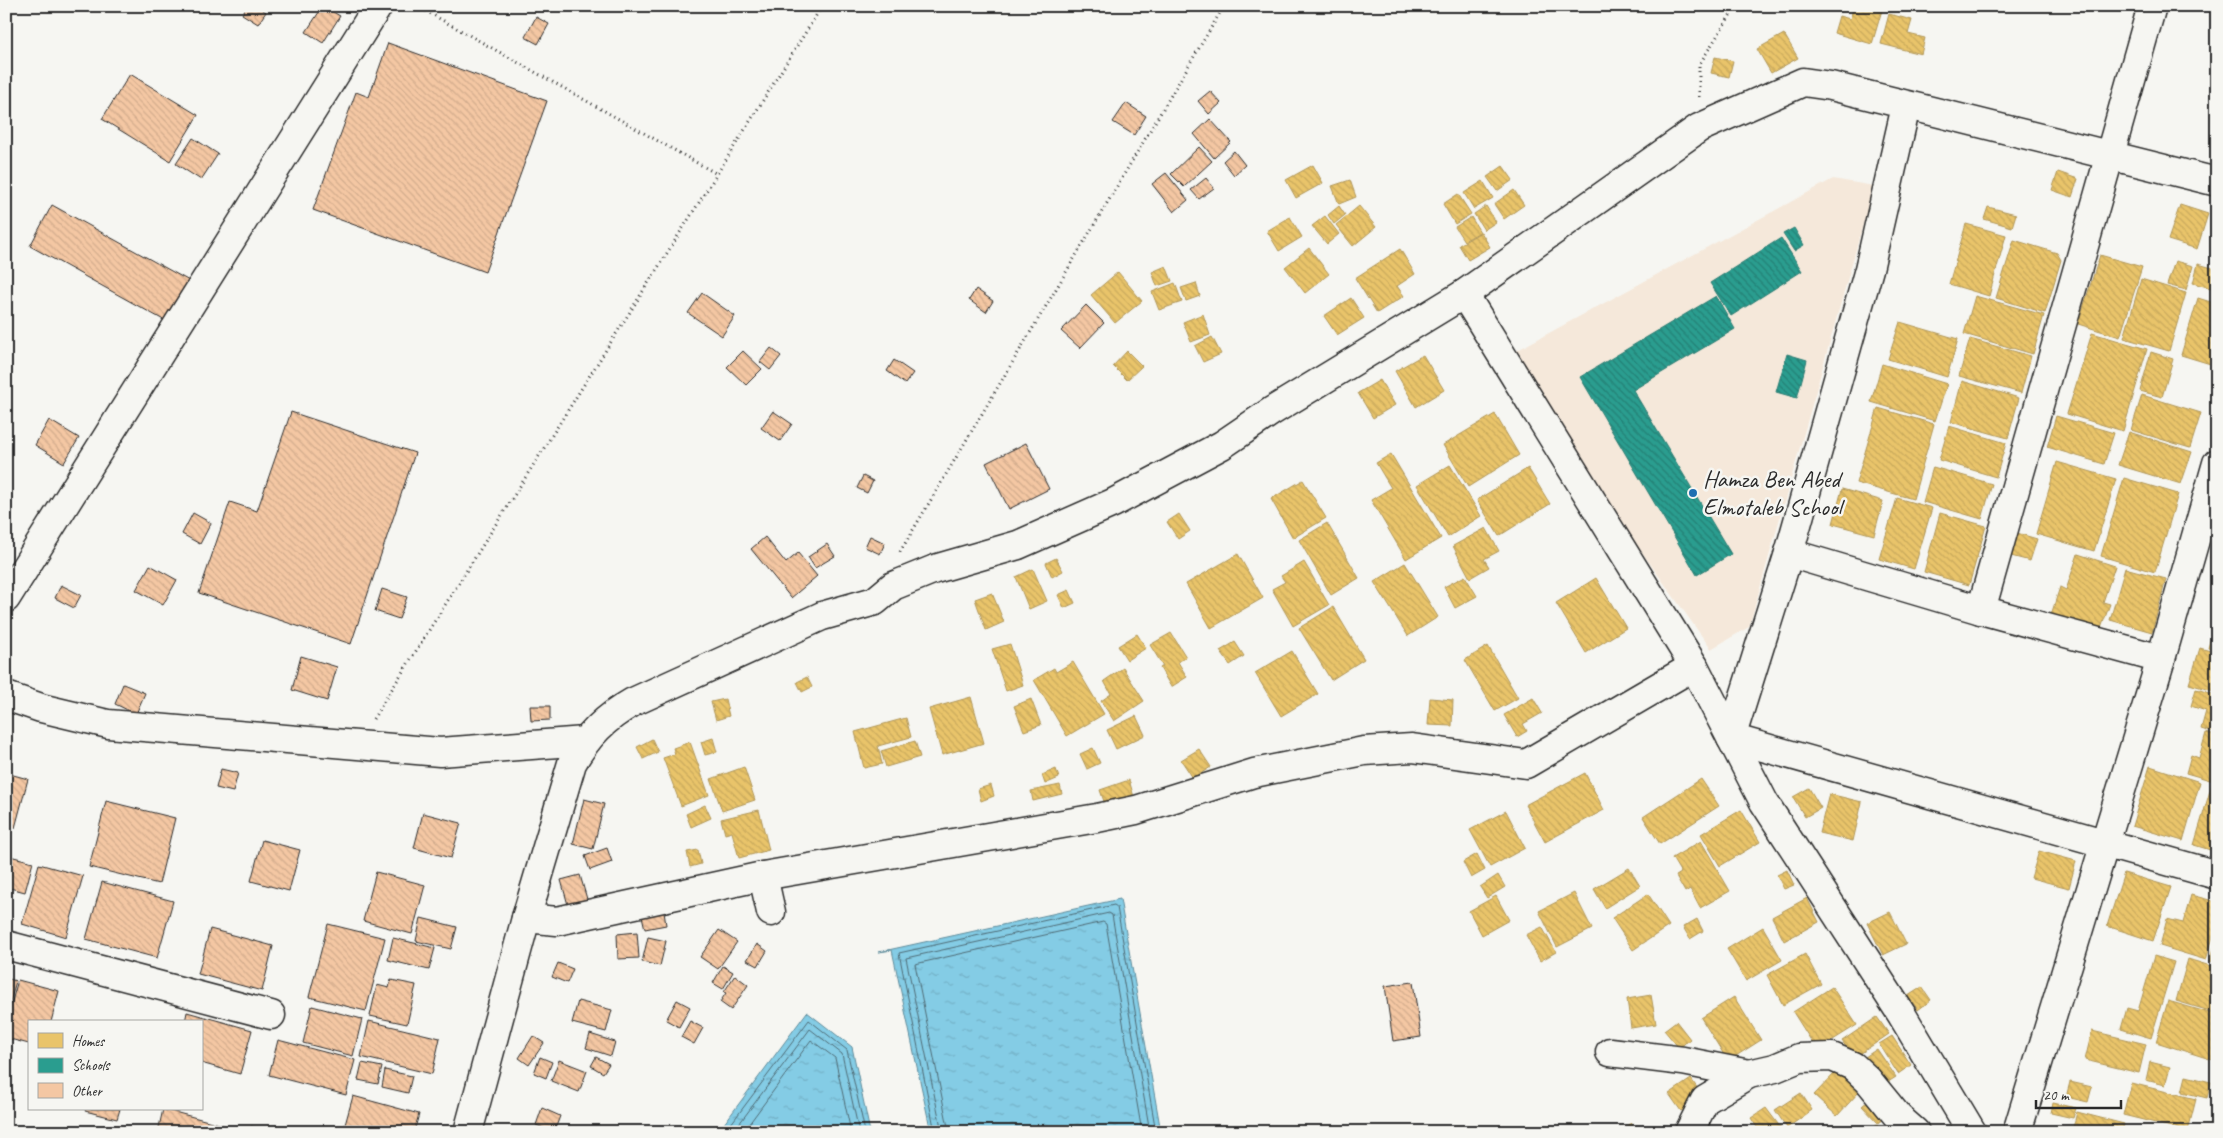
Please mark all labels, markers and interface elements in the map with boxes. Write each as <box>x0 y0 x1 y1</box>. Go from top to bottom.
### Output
place label: Hamza Ben Abed Elmotaleb School <box>1703 464 1845 522</box>
marker: Hamza Ben Abed Elmotaleb School <box>1687 487 1699 499</box>
legend <box>28 1020 202 1110</box>
text: Homes <box>72 1032 106 1051</box>
text: Schools <box>72 1056 111 1075</box>
scale bar <box>2036 1078 2120 1110</box>
text: Other <box>72 1082 103 1101</box>
text: 20 m <box>2043 1086 2070 1105</box>

